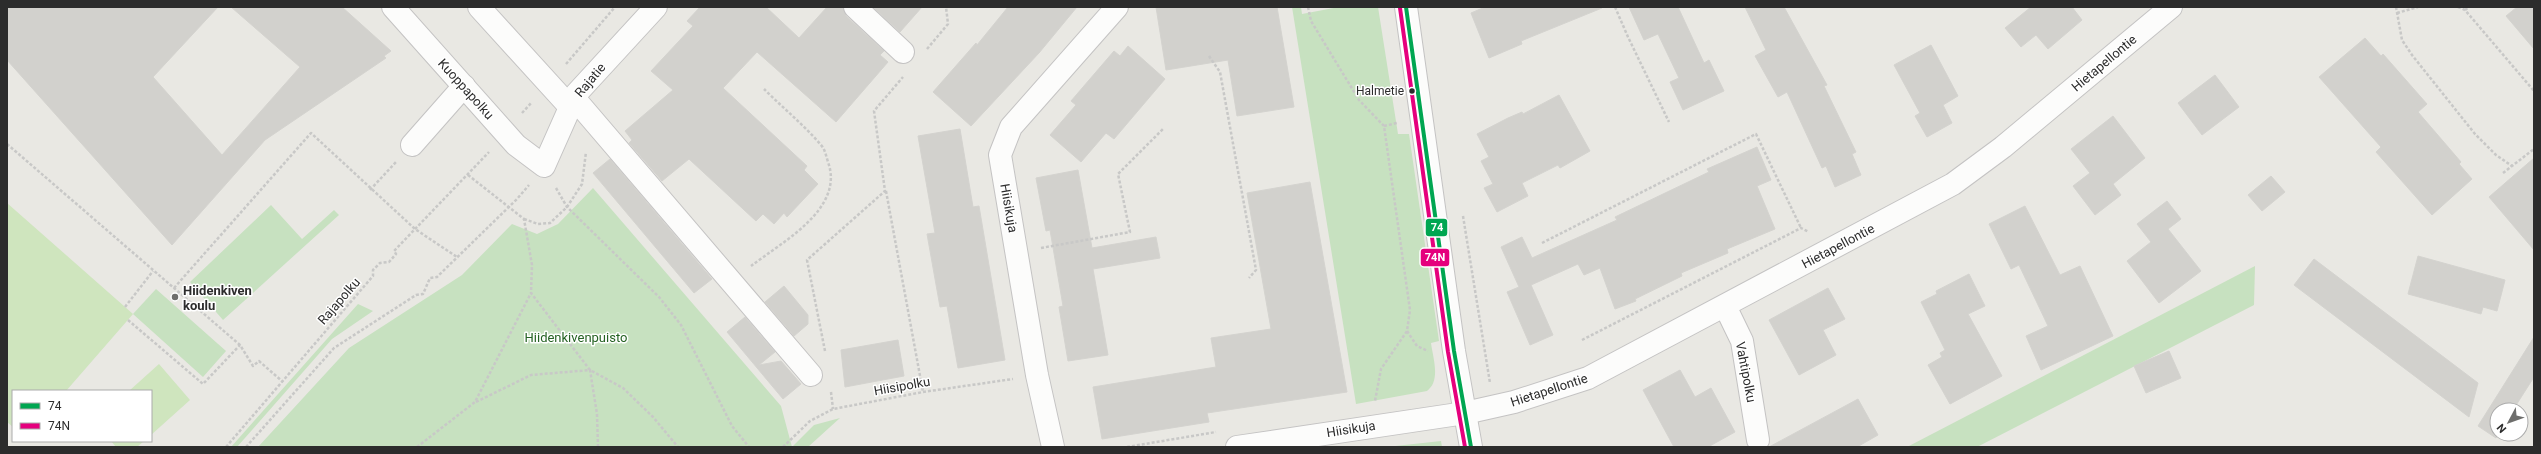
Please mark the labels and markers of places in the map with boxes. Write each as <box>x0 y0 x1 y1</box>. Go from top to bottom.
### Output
place label: Halmetie <box>1356 84 1404 98</box>
marker: Halmetie <box>1407 86 1417 96</box>
place label: Hiidenkiven koulu <box>183 283 252 313</box>
marker: Hiidenkiven koulu <box>170 292 180 302</box>

